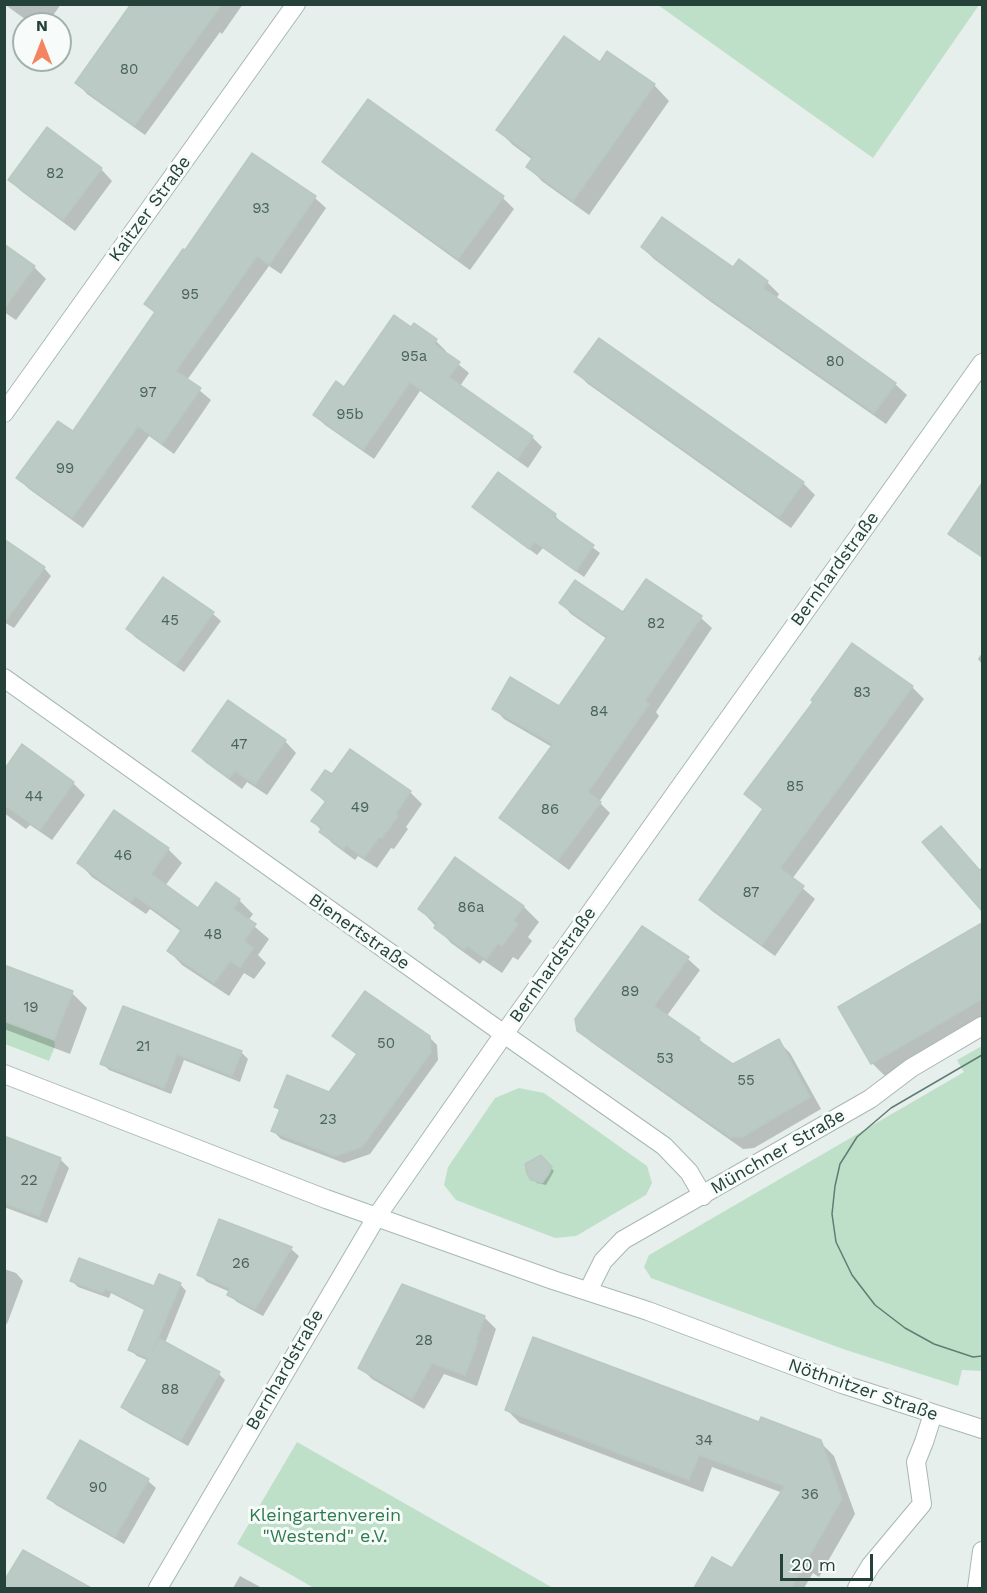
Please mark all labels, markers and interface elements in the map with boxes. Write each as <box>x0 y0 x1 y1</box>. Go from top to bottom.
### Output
north arrow <box>12 12 72 72</box>
text: N <box>36 16 48 35</box>
house number: 80 <box>120 61 138 79</box>
street label: Kaitzer Straße <box>104 152 196 266</box>
house number: 82 <box>46 165 64 183</box>
house number: 93 <box>252 200 270 218</box>
house number: 95 <box>181 286 199 304</box>
house number: 95a <box>401 348 427 366</box>
house number: 80 <box>826 353 844 371</box>
house number: 97 <box>139 384 157 402</box>
house number: 95b <box>336 406 364 424</box>
house number: 99 <box>56 460 74 478</box>
street label: Bernhardstraße <box>786 508 884 630</box>
house number: 45 <box>161 612 179 630</box>
house number: 82 <box>647 615 665 633</box>
house number: 83 <box>853 684 871 702</box>
house number: 84 <box>590 703 608 721</box>
house number: 47 <box>231 736 247 754</box>
house number: 85 <box>786 778 804 796</box>
house number: 44 <box>25 788 43 806</box>
house number: 49 <box>351 799 369 817</box>
house number: 86 <box>541 801 559 819</box>
house number: 46 <box>114 847 132 865</box>
house number: 87 <box>742 884 760 902</box>
street label: Bienertstraße <box>304 889 414 975</box>
house number: 86a <box>458 899 484 917</box>
street label: Bernhardstraße <box>505 903 601 1027</box>
house number: 48 <box>204 926 222 944</box>
house number: 89 <box>621 983 639 1001</box>
house number: 19 <box>23 999 39 1017</box>
house number: 50 <box>377 1035 395 1053</box>
house number: 21 <box>136 1038 150 1056</box>
house number: 53 <box>656 1050 674 1068</box>
house number: 55 <box>737 1072 755 1090</box>
street label: Münchner Straße <box>707 1105 849 1199</box>
house number: 23 <box>319 1111 337 1129</box>
house number: 22 <box>20 1172 38 1190</box>
house number: 26 <box>232 1255 250 1273</box>
street label: Bernhardstraße <box>242 1306 328 1434</box>
house number: 28 <box>415 1332 433 1350</box>
street label: Nöthnitzer Straße <box>785 1354 941 1426</box>
house number: 88 <box>161 1381 179 1399</box>
house number: 34 <box>695 1432 713 1450</box>
house number: 90 <box>89 1479 107 1497</box>
house number: 36 <box>801 1486 819 1504</box>
park label: Kleingartenverein "Westend" e.V. <box>249 1505 401 1547</box>
scale bar <box>783 1542 876 1580</box>
text: 20 m <box>791 1554 836 1575</box>

